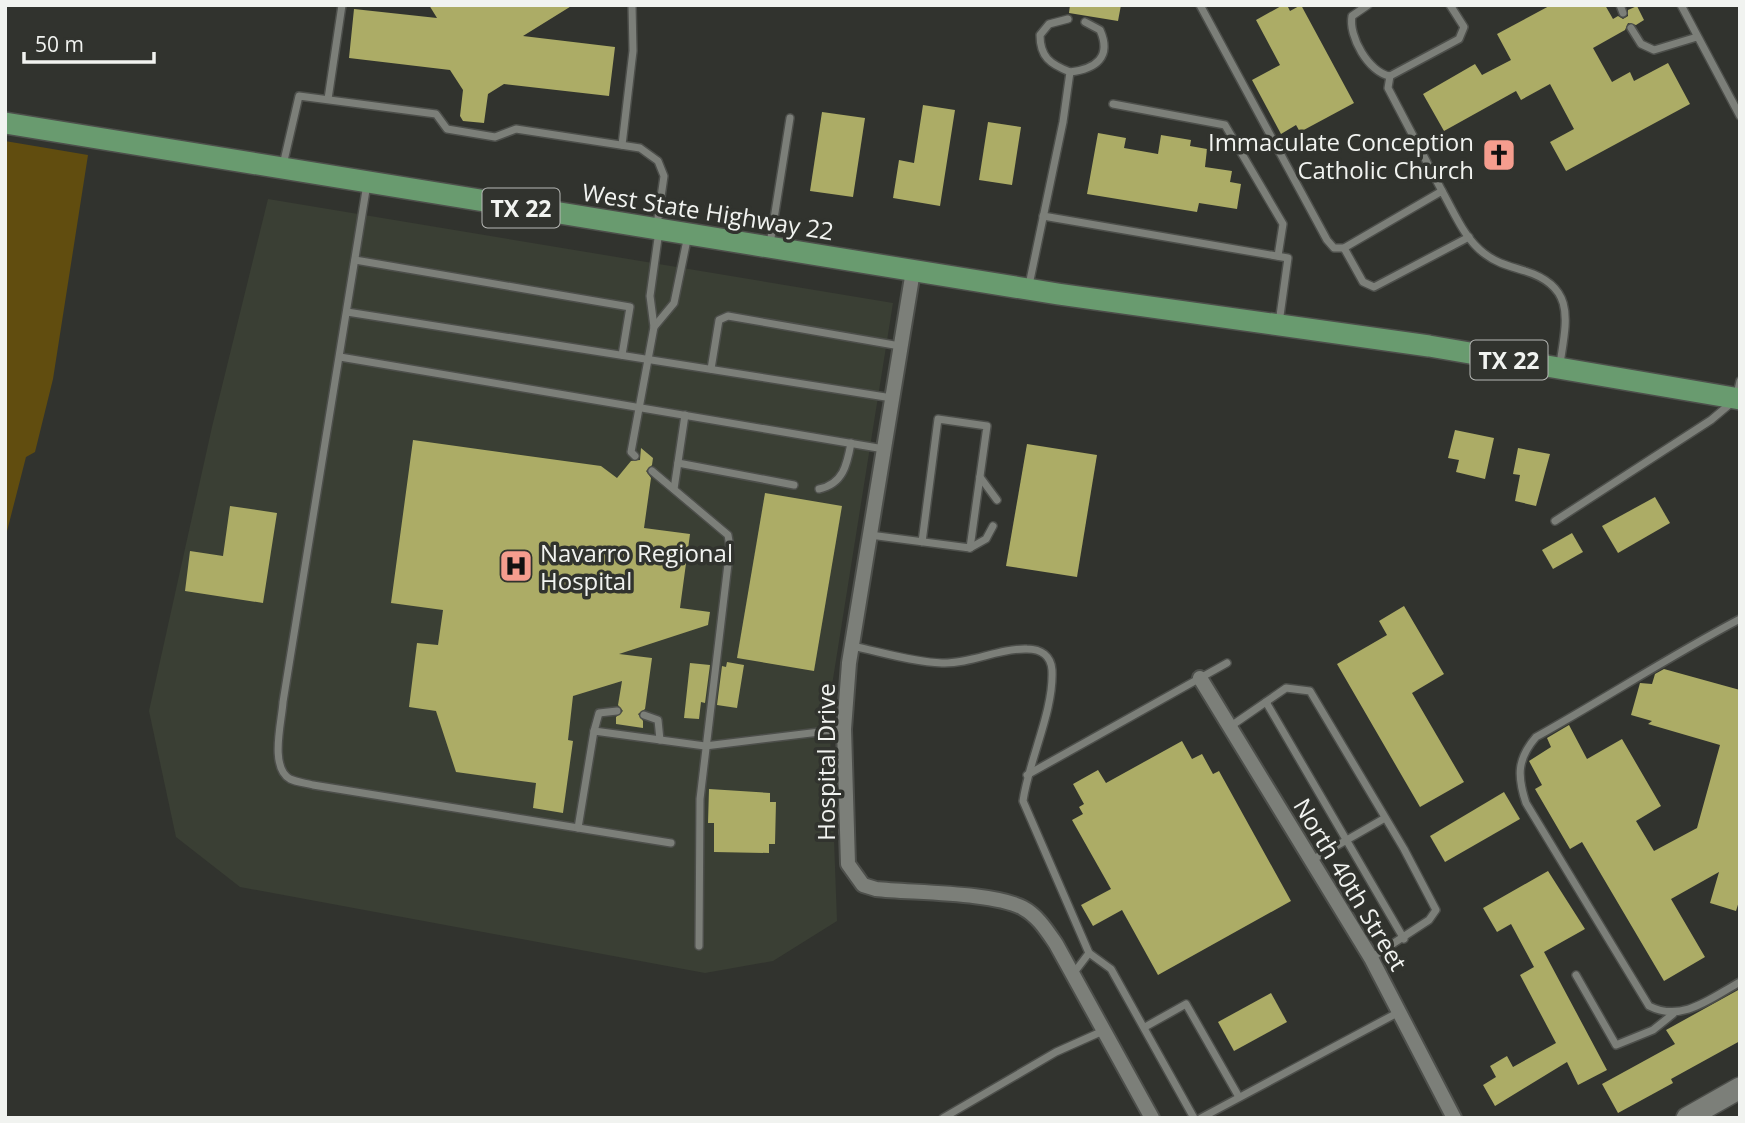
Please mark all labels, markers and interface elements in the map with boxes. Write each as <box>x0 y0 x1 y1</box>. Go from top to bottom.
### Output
scale bar <box>24 21 154 65</box>
text: 50 m <box>35 30 84 58</box>
place label: Immaculate Conception Catholic Church <box>1208 125 1474 186</box>
church icon: Immaculate Conception Catholic Church <box>1480 136 1518 174</box>
street label: West State Highway 22 <box>580 175 836 247</box>
road number: TX 22 <box>482 188 560 228</box>
road number: TX 22 <box>1470 340 1548 380</box>
place label: Navarro Regional Hospital <box>540 536 733 597</box>
hospital icon: Navarro Regional Hospital <box>497 547 535 585</box>
street label: Hospital Drive <box>809 683 842 841</box>
street label: North 40th Street <box>1286 792 1416 976</box>

